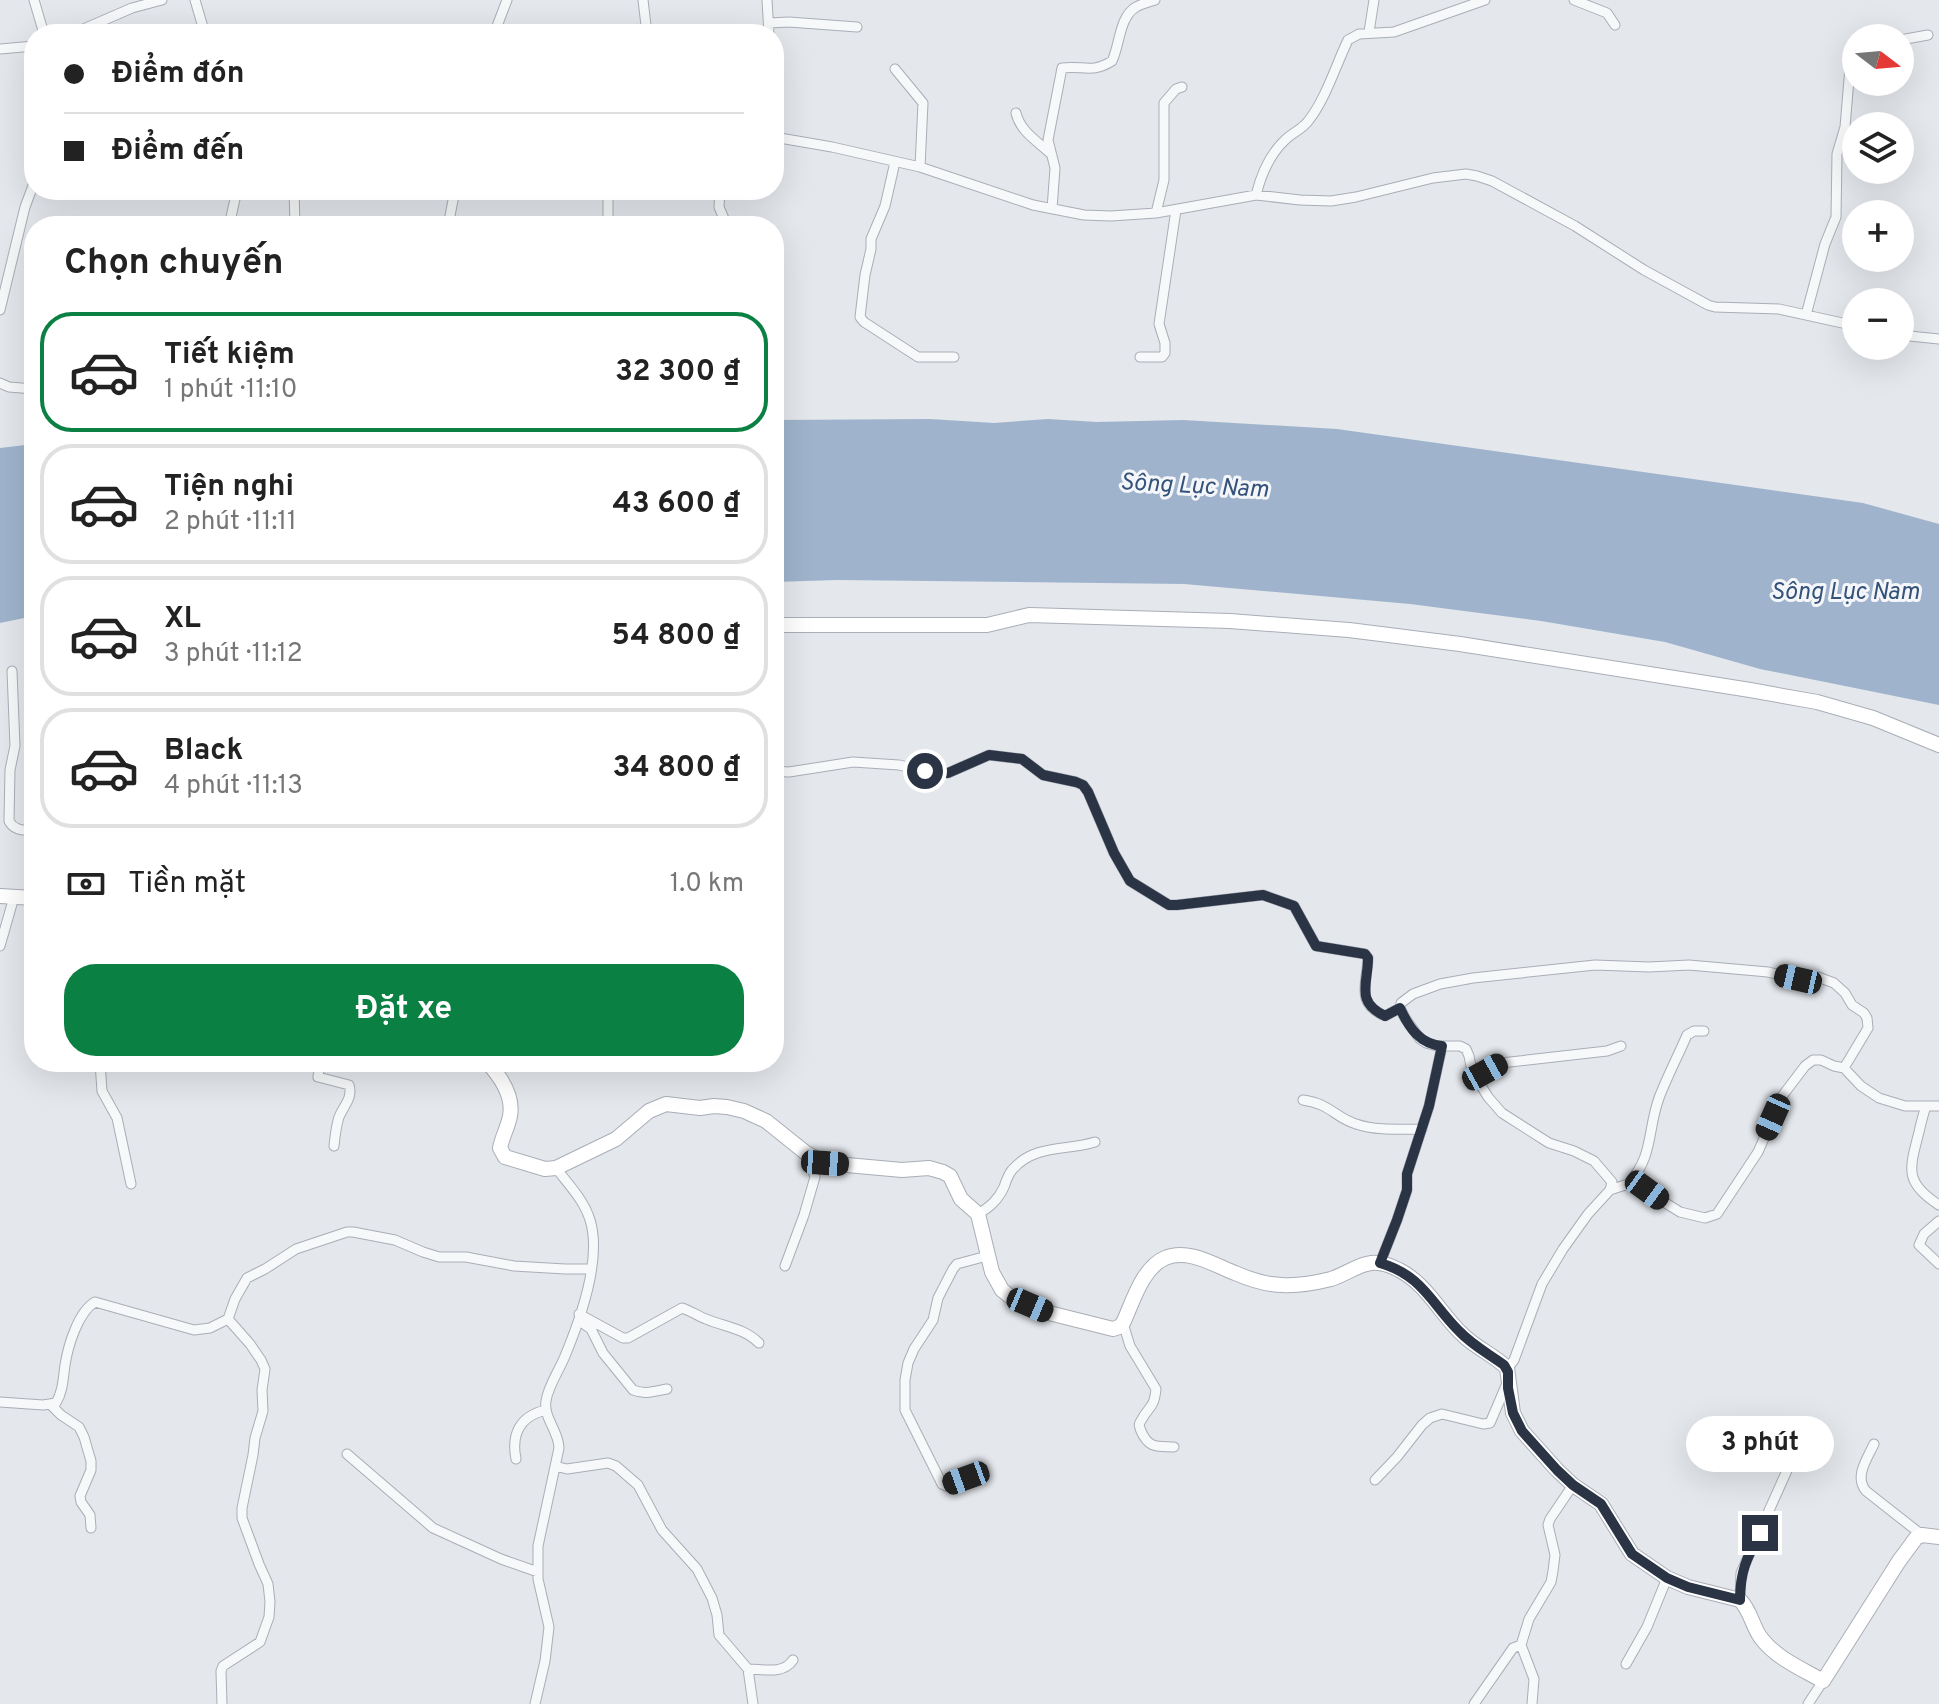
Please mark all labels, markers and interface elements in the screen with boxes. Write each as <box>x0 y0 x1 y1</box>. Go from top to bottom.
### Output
north arrow <box>1842 24 1914 96</box>
map controls <box>1842 24 1914 360</box>
text: Điểm đón <box>112 56 244 93</box>
button: layers <box>1842 112 1914 184</box>
text: Điểm đến <box>112 133 244 170</box>
button: + <box>1842 200 1914 272</box>
text: Chọn chuyến <box>64 241 284 287</box>
button: − <box>1842 288 1914 360</box>
icon: car <box>68 336 140 408</box>
text: Tiết kiệm <box>164 337 295 374</box>
text: 32 300 ₫ <box>615 354 740 391</box>
text: 1 phút · 11:10 <box>164 374 297 407</box>
icon: car <box>68 468 140 540</box>
water label: Sông Lục Nam <box>1119 468 1269 506</box>
text: Tiện nghi <box>164 469 294 506</box>
text: 43 600 ₫ <box>612 486 740 523</box>
text: 2 phút · 11:11 <box>164 506 297 539</box>
water label: Sông Lục Nam <box>1771 578 1920 608</box>
icon: car <box>68 600 140 672</box>
text: XL <box>164 601 201 638</box>
text: 54 800 ₫ <box>612 618 740 655</box>
text: 3 phút · 11:12 <box>164 638 303 671</box>
icon: car <box>68 732 140 804</box>
text: Black <box>164 733 243 770</box>
text: 34 800 ₫ <box>612 750 740 787</box>
route start <box>907 753 943 789</box>
text: 4 phút · 11:13 <box>164 770 303 803</box>
icon: cash <box>64 862 108 906</box>
text: Tiền mặt <box>128 866 246 903</box>
text: 1.0 km <box>670 868 744 901</box>
car <box>1772 962 1824 996</box>
button: Đặt xe <box>64 964 744 1056</box>
car <box>1458 1050 1512 1094</box>
car <box>1752 1090 1794 1144</box>
car <box>800 1149 850 1177</box>
car <box>1621 1166 1673 1214</box>
car <box>1003 1285 1057 1325</box>
callout: 3 phút <box>1686 1417 1834 1473</box>
text: 3 phút <box>1721 1427 1799 1460</box>
car <box>939 1459 993 1497</box>
route end <box>1742 1515 1778 1551</box>

